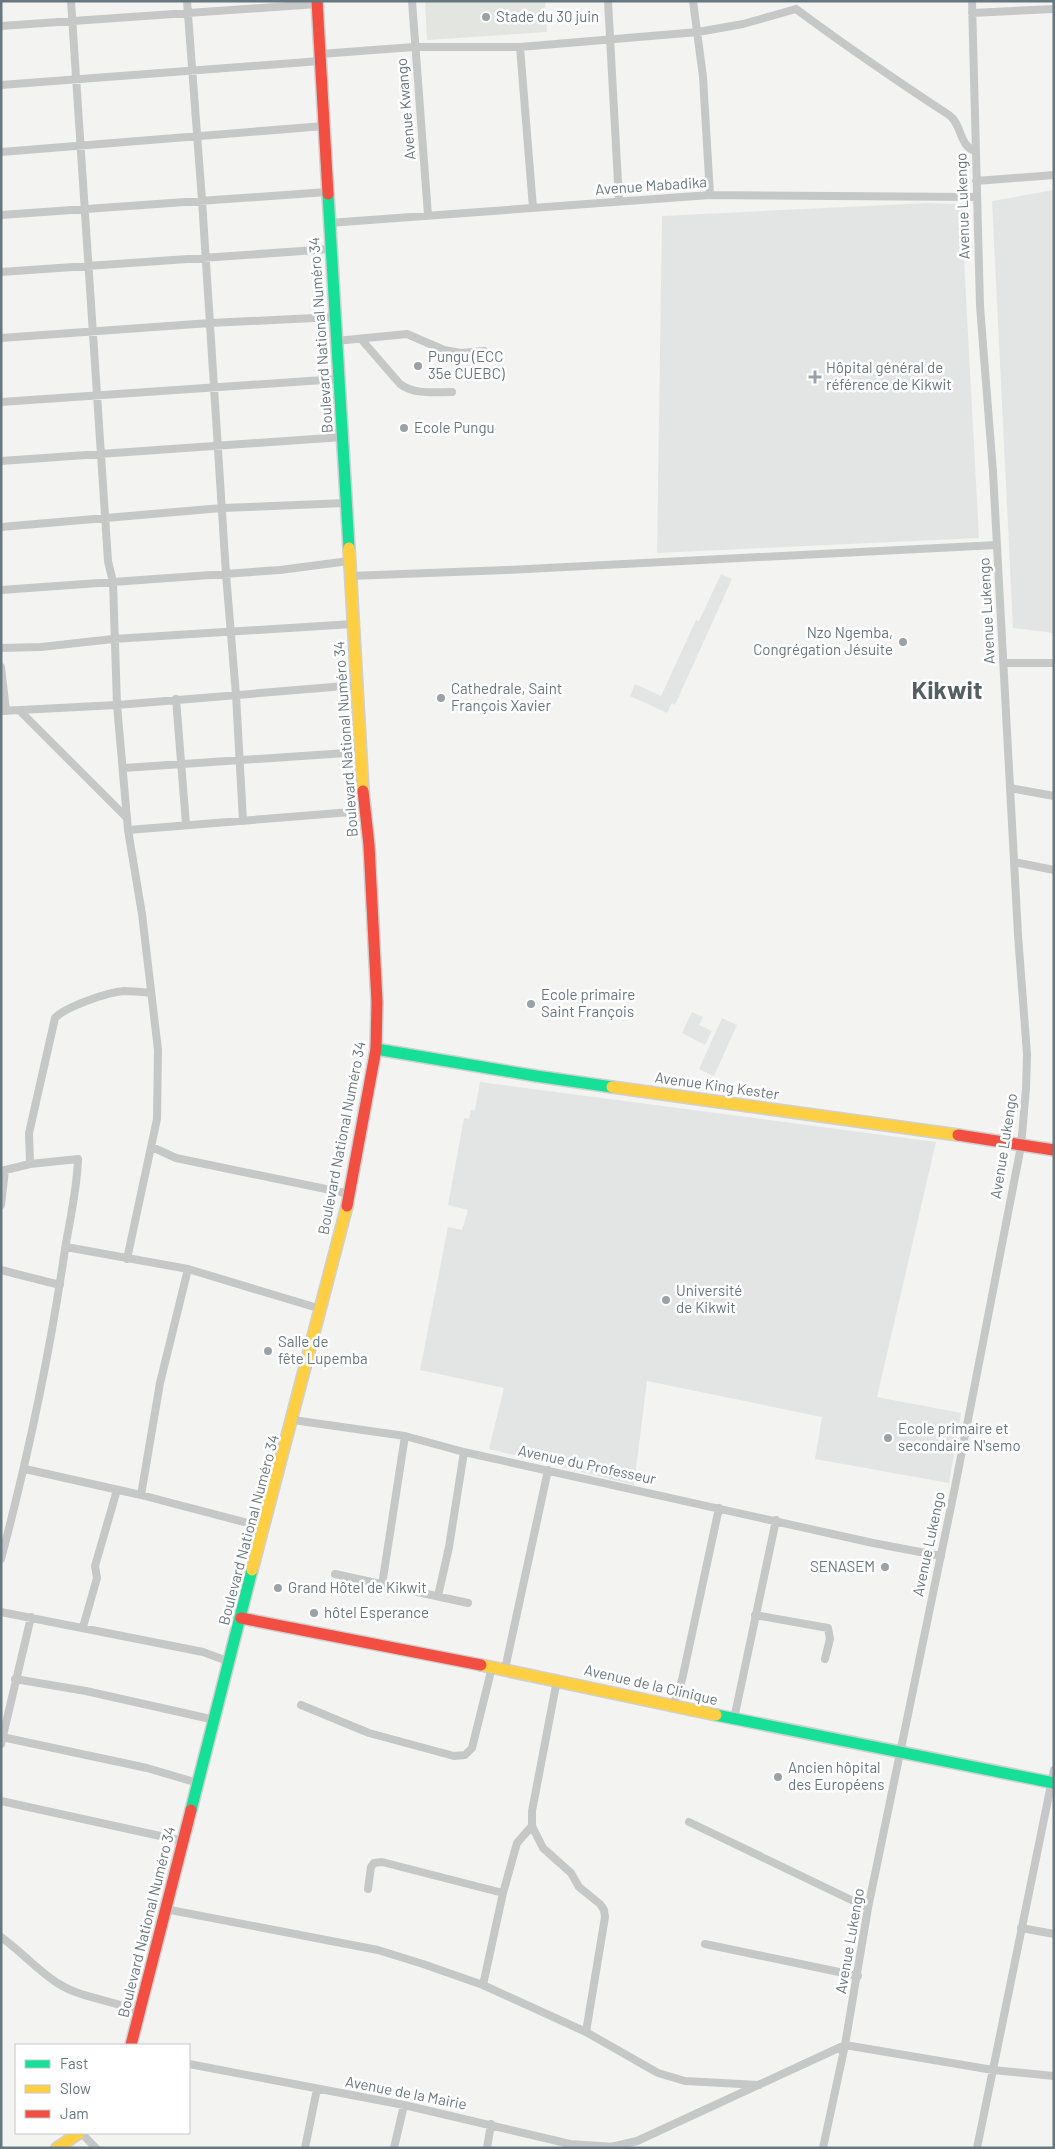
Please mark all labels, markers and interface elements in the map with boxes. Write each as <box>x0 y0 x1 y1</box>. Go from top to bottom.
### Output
place label: Stade du 30 juin <box>496 7 599 25</box>
marker: Stade du 30 juin <box>480 11 492 23</box>
street label: Avenue Kwango <box>392 57 418 161</box>
street label: Avenue Lukengo <box>951 152 973 260</box>
street label: Avenue Mabadika <box>594 172 707 198</box>
street label: Boulevard National Numéro 34 <box>304 236 336 434</box>
place label: Pungu (ECC 35e CUEBC) <box>428 347 505 382</box>
place label: Hôpital général de référence de Kikwit <box>826 358 952 393</box>
marker: Pungu (ECC 35e CUEBC) <box>412 360 424 372</box>
marker: Hôpital général de référence de Kikwit <box>808 370 822 384</box>
place label: Ecole Pungu <box>414 418 495 436</box>
marker: Ecole Pungu <box>398 422 410 434</box>
street label: Avenue Lukengo <box>974 557 998 665</box>
place label: Nzo Ngemba, Congrégation Jésuite <box>753 623 893 658</box>
marker: Nzo Ngemba, Congrégation Jésuite <box>897 636 909 648</box>
street label: Boulevard National Numéro 34 <box>329 640 361 838</box>
district label: Kikwit <box>912 674 982 704</box>
place label: Cathedrale, Saint François Xavier <box>451 679 562 714</box>
marker: Cathedrale, Saint François Xavier <box>435 692 447 704</box>
place label: Ecole primaire Saint François <box>541 985 635 1020</box>
marker: Ecole primaire Saint François <box>525 998 537 1010</box>
street label: Boulevard National Numéro 34 <box>313 1040 369 1236</box>
street label: Avenue King Kester <box>654 1067 781 1103</box>
street label: Avenue Lukengo <box>986 1092 1020 1200</box>
place label: Université de Kikwit <box>676 1281 742 1316</box>
marker: Université de Kikwit <box>660 1294 672 1306</box>
place label: Salle de fête Lupemba <box>278 1332 368 1367</box>
marker: Salle de fête Lupemba <box>262 1345 274 1357</box>
place label: Ecole primaire et secondaire N'semo <box>898 1419 1021 1454</box>
marker: Ecole primaire et secondaire N'semo <box>882 1432 894 1444</box>
street label: Boulevard National Numéro 34 <box>214 1433 282 1627</box>
street label: Avenue du Professeur <box>517 1441 658 1488</box>
street label: Avenue Lukengo <box>908 1490 948 1598</box>
place label: SENASEM <box>810 1557 875 1575</box>
marker: SENASEM <box>879 1561 891 1573</box>
place label: Grand Hôtel de Kikwit <box>288 1578 427 1596</box>
marker: Grand Hôtel de Kikwit <box>272 1582 284 1594</box>
place label: hôtel Esperance <box>324 1603 429 1621</box>
marker: hôtel Esperance <box>308 1607 320 1619</box>
street label: Avenue de la Clinique <box>583 1660 720 1708</box>
place label: Ancien hôpital des Européens <box>788 1758 884 1793</box>
marker: Ancien hôpital des Européens <box>772 1771 784 1783</box>
street label: Boulevard National Numéro 34 <box>114 1824 179 2019</box>
street label: Avenue Lukengo <box>831 1887 867 1995</box>
legend <box>15 2044 190 2134</box>
text: Fast <box>60 2054 88 2072</box>
street label: Avenue de la Mairie <box>344 2071 469 2113</box>
text: Slow <box>60 2079 91 2097</box>
text: Jam <box>60 2104 89 2122</box>

